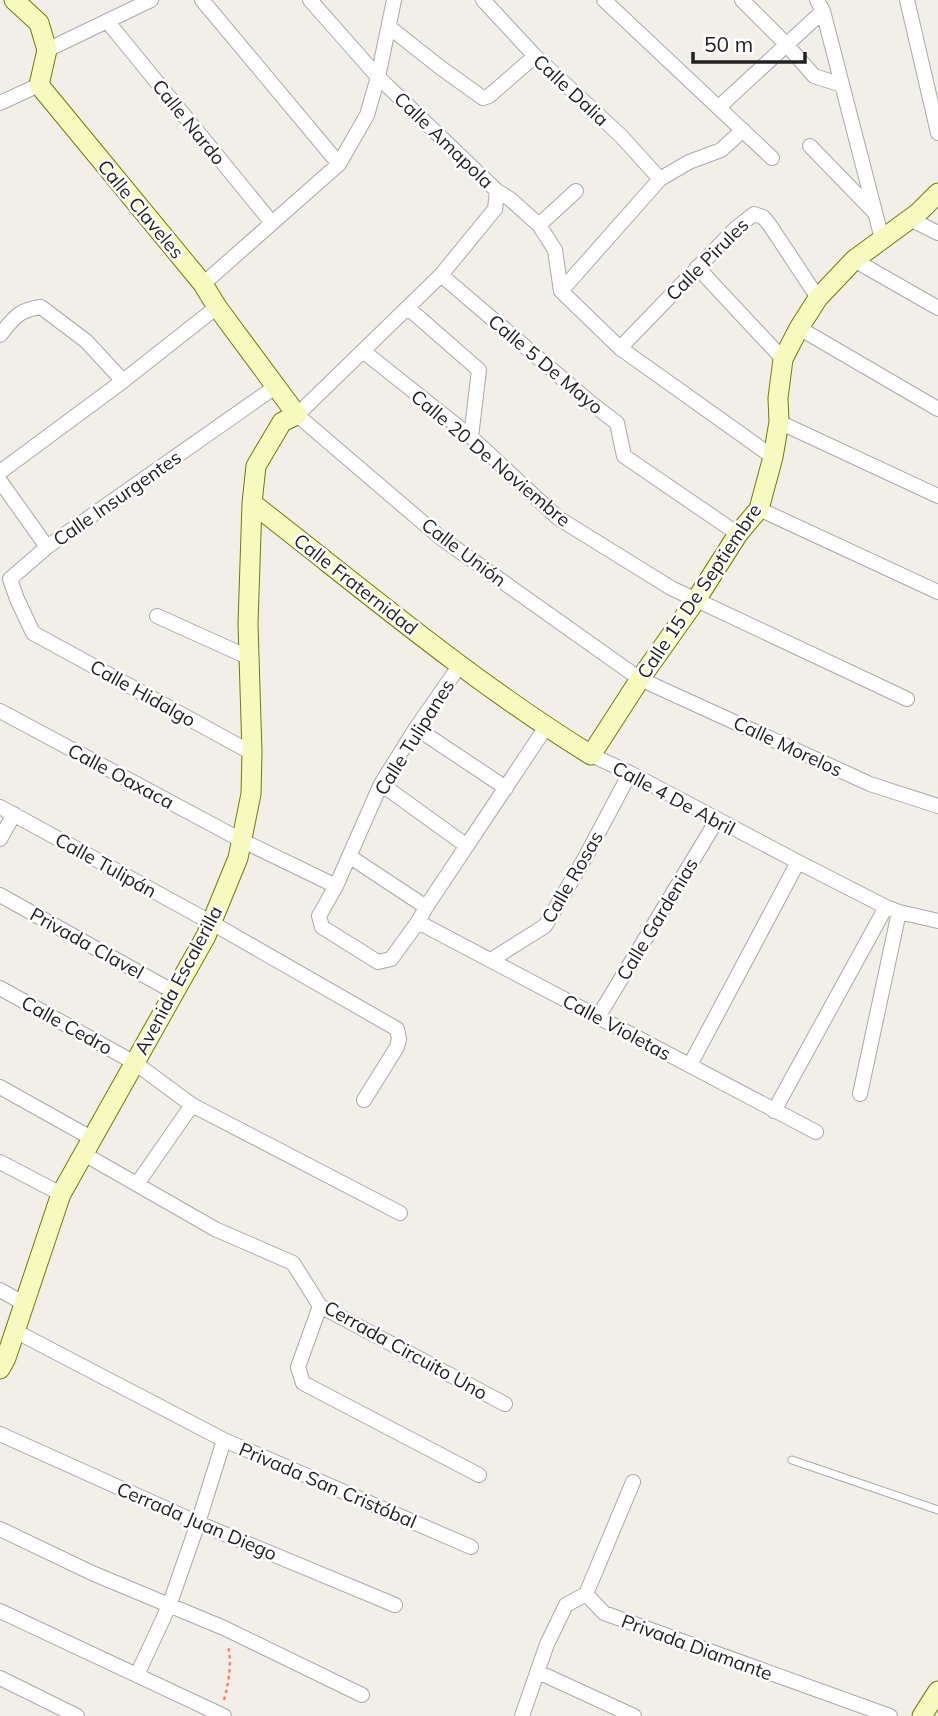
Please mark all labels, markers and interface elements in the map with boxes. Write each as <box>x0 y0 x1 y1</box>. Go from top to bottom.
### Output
scale bar <box>693 21 805 65</box>
text: 50 m <box>704 31 753 57</box>
street label: Calle Dalia <box>528 49 614 131</box>
street label: Calle Nardo <box>147 74 231 170</box>
street label: Calle Amapola <box>389 87 499 193</box>
street label: Calle Claveles <box>93 155 189 263</box>
street label: Calle Pirules <box>661 213 753 305</box>
street label: Calle 5 De Mayo <box>484 309 608 419</box>
street label: Calle 20 De Noviembre <box>406 384 576 532</box>
street label: Calle Insurgentes <box>48 445 186 551</box>
street label: Calle 15 De Septiembre <box>631 499 767 683</box>
street label: Calle Unión <box>417 512 511 592</box>
street label: Calle Fraternidad <box>289 528 423 640</box>
street label: Calle Hidalgo <box>86 654 200 732</box>
street label: Calle Tulipanes <box>369 675 459 799</box>
street label: Calle Morelos <box>730 710 846 782</box>
street label: Calle Oaxaca <box>64 738 178 814</box>
street label: Calle 4 De Abril <box>609 756 739 840</box>
street label: Calle Tulipán <box>51 827 161 903</box>
street label: Calle Rosas <box>536 827 608 927</box>
street label: Calle Gardenias <box>611 853 703 985</box>
street label: Avenida Escalerilla <box>129 901 227 1059</box>
street label: Privada Clavel <box>26 902 148 984</box>
street label: Calle Violetas <box>559 988 675 1066</box>
street label: Calle Cedro <box>17 990 117 1060</box>
street label: Cerrada Circuito Uno <box>320 1295 492 1405</box>
street label: Privada San Cristóbal <box>236 1437 420 1533</box>
street label: Cerrada Juan Diego <box>113 1476 281 1566</box>
street label: Privada Diamante <box>618 1609 776 1685</box>

